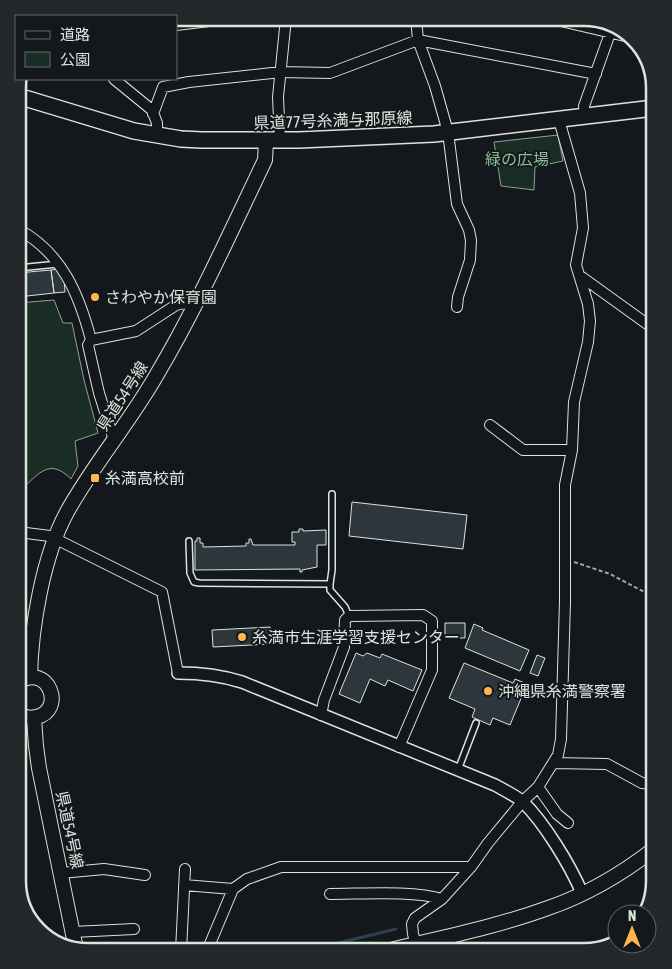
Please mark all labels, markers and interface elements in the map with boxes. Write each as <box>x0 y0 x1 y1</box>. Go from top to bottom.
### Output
legend <box>15 15 178 80</box>
text: 道路 <box>60 26 90 43</box>
text: 公園 <box>60 51 90 68</box>
street label: 県道77号糸満与那原線 <box>253 108 413 132</box>
park label: 緑の広場 <box>485 150 549 168</box>
place label: さわやか保育園 <box>105 288 217 306</box>
marker: さわやか保育園 <box>89 291 101 303</box>
street label: 県道54号線 <box>93 358 151 434</box>
place label: 糸満高校前 <box>105 469 185 487</box>
marker: 糸満高校前 <box>89 472 101 484</box>
place label: 糸満市生涯学習支援センター <box>252 628 460 646</box>
marker: 糸満市生涯学習支援センター <box>236 631 248 643</box>
place label: 沖縄県糸満警察署 <box>498 682 626 700</box>
marker: 沖縄県糸満警察署 <box>482 685 494 697</box>
street label: 県道54号線 <box>53 789 87 871</box>
north arrow <box>607 904 657 954</box>
text: N <box>628 908 636 924</box>

